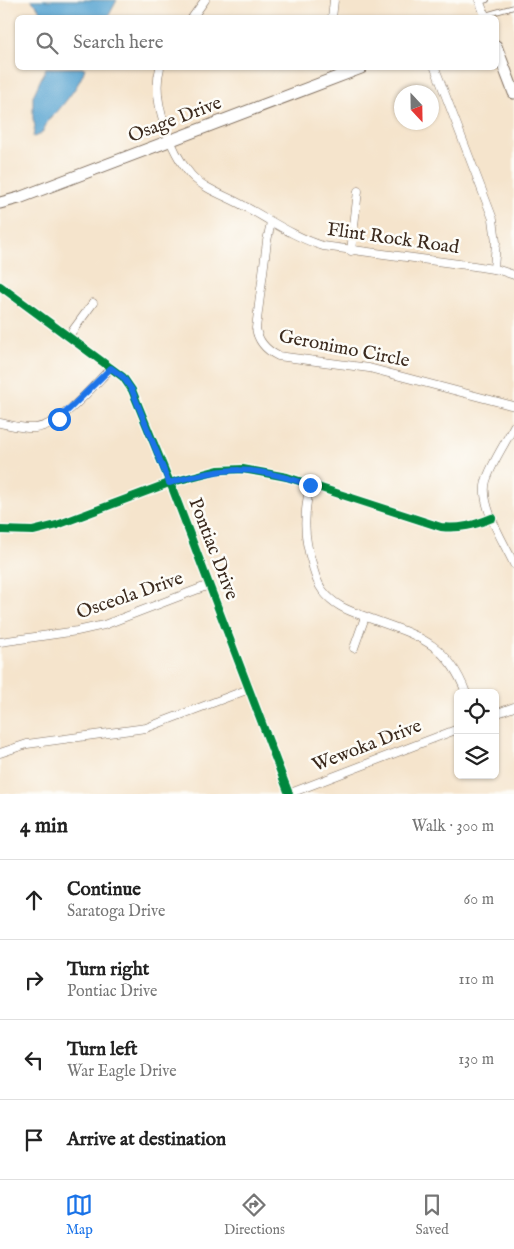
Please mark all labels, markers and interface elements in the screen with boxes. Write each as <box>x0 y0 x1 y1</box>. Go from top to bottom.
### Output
search box <box>15 15 499 70</box>
icon: search <box>33 29 61 57</box>
text: Search here <box>73 31 164 55</box>
north arrow <box>394 85 439 130</box>
street label: Osage Drive <box>125 91 225 149</box>
street label: Flint Rock Road <box>325 218 461 260</box>
street label: Geronimo Circle <box>277 325 412 373</box>
route start <box>48 408 71 431</box>
route end <box>299 474 322 497</box>
street label: Pontiac Drive <box>183 495 244 604</box>
street label: Osceola Drive <box>73 566 187 625</box>
map controls <box>454 689 499 779</box>
button: locate <box>454 689 499 734</box>
street label: Wewoka Drive <box>309 714 425 778</box>
button: layers <box>454 734 499 779</box>
text: 4 min <box>20 813 68 840</box>
text: Walk · 300 m <box>412 817 494 837</box>
text: Continue <box>67 878 141 902</box>
icon: ahead <box>20 886 48 914</box>
text: 60 m <box>464 890 494 910</box>
text: Saratoga Drive <box>67 902 165 922</box>
text: Turn right <box>67 958 149 982</box>
icon: right <box>20 966 48 994</box>
text: 110 m <box>458 970 494 990</box>
text: Pontiac Drive <box>67 982 157 1002</box>
text: Turn left <box>67 1038 138 1062</box>
icon: left <box>20 1046 48 1074</box>
text: 130 m <box>458 1050 494 1070</box>
text: War Eagle Drive <box>67 1062 177 1082</box>
icon: arrive <box>20 1126 48 1154</box>
text: Arrive at destination <box>67 1128 226 1152</box>
tab: Map <box>65 1191 93 1239</box>
tab: Directions <box>224 1191 285 1239</box>
tab: Saved <box>416 1191 449 1239</box>

